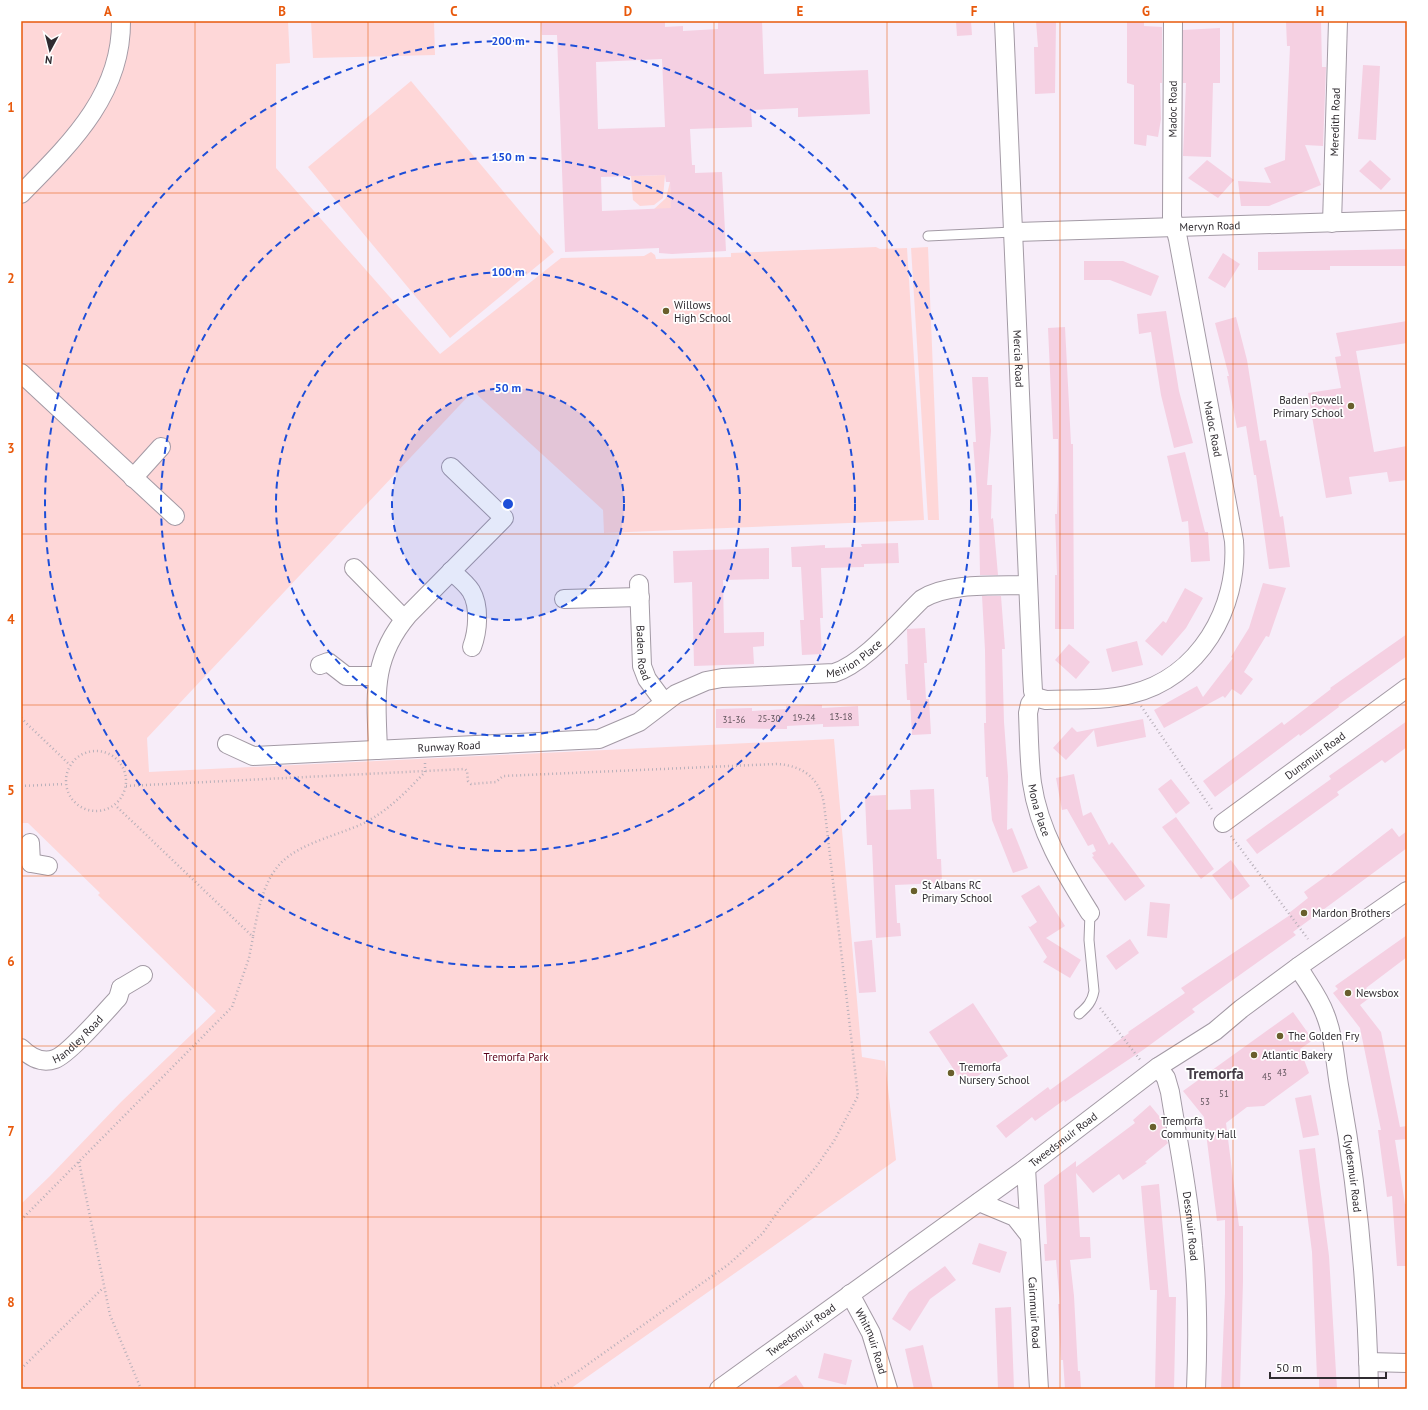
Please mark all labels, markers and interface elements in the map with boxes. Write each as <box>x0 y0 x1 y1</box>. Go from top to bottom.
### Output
text: A <box>104 3 112 20</box>
text: B <box>278 3 286 20</box>
text: C <box>450 3 458 20</box>
text: D <box>624 3 632 20</box>
text: E <box>797 3 804 20</box>
text: F <box>971 3 978 20</box>
text: G <box>1142 3 1150 20</box>
text: H <box>1316 3 1324 20</box>
north arrow <box>30 30 70 70</box>
text: 200 m <box>491 33 525 48</box>
text: N <box>44 53 53 67</box>
street label: Madoc Road <box>1165 80 1180 138</box>
street label: Meredith Road <box>1327 88 1343 157</box>
text: 1 <box>7 99 15 116</box>
text: 150 m <box>491 149 525 164</box>
street label: Mervyn Road <box>1179 218 1241 234</box>
text: 100 m <box>491 264 525 279</box>
text: 2 <box>7 270 15 287</box>
place label: Willows High School <box>674 298 732 325</box>
marker: Willows High School <box>661 306 671 316</box>
street label: Mercia Road <box>1010 330 1027 388</box>
text: 50 m <box>495 380 521 395</box>
place label: Baden Powell Primary School <box>1273 393 1344 420</box>
street label: Madoc Road <box>1201 400 1225 458</box>
marker: Baden Powell Primary School <box>1346 401 1356 411</box>
text: 3 <box>7 440 15 457</box>
centre of rings <box>501 497 515 511</box>
text: 4 <box>7 611 15 628</box>
street label: Baden Road <box>634 625 654 682</box>
street label: Meirion Place <box>826 636 885 680</box>
house number: 13-18 <box>830 711 853 722</box>
house number: 19-24 <box>793 712 816 723</box>
house number: 25-30 <box>758 713 781 724</box>
house number: 31-36 <box>723 714 746 725</box>
street label: Dunsmuir Road <box>1282 729 1348 782</box>
street label: Runway Road <box>417 738 481 755</box>
text: 5 <box>7 782 15 799</box>
street label: Mona Place <box>1025 783 1054 839</box>
place label: St Albans RC Primary School <box>922 878 993 905</box>
marker: St Albans RC Primary School <box>909 886 919 896</box>
place label: Mardon Brothers <box>1312 906 1391 920</box>
marker: Mardon Brothers <box>1299 908 1309 918</box>
text: 6 <box>7 953 15 970</box>
place label: Newsbox <box>1356 986 1399 1000</box>
marker: Newsbox <box>1343 988 1353 998</box>
street label: Handley Road <box>50 1012 106 1066</box>
place label: The Golden Fry <box>1288 1029 1360 1043</box>
marker: The Golden Fry <box>1275 1031 1285 1041</box>
place label: Atlantic Bakery <box>1262 1048 1333 1062</box>
park label: Tremorfa Park <box>484 1050 549 1064</box>
marker: Atlantic Bakery <box>1249 1050 1259 1060</box>
place label: Tremorfa Nursery School <box>959 1060 1030 1087</box>
district label: Tremorfa <box>1186 1064 1244 1083</box>
house number: 43 <box>1277 1067 1287 1078</box>
marker: Tremorfa Nursery School <box>946 1068 956 1078</box>
house number: 45 <box>1262 1071 1272 1082</box>
house number: 51 <box>1219 1088 1229 1099</box>
house number: 53 <box>1200 1096 1210 1107</box>
street label: Tweedsmuir Road <box>1026 1109 1100 1170</box>
place label: Tremorfa Community Hall <box>1161 1114 1237 1141</box>
marker: Tremorfa Community Hall <box>1148 1122 1158 1132</box>
text: 7 <box>7 1123 15 1140</box>
street label: Clydesmuir Road <box>1340 1133 1365 1213</box>
street label: Dessmuir Road <box>1180 1190 1201 1262</box>
street label: Cairnmuir Road <box>1025 1276 1044 1349</box>
text: 8 <box>7 1294 15 1311</box>
street label: Tweedsmuir Road <box>764 1300 838 1360</box>
street label: Whitmuir Road <box>852 1306 890 1376</box>
scale bar <box>1270 1354 1386 1380</box>
text: 50 m <box>1276 1360 1302 1375</box>

